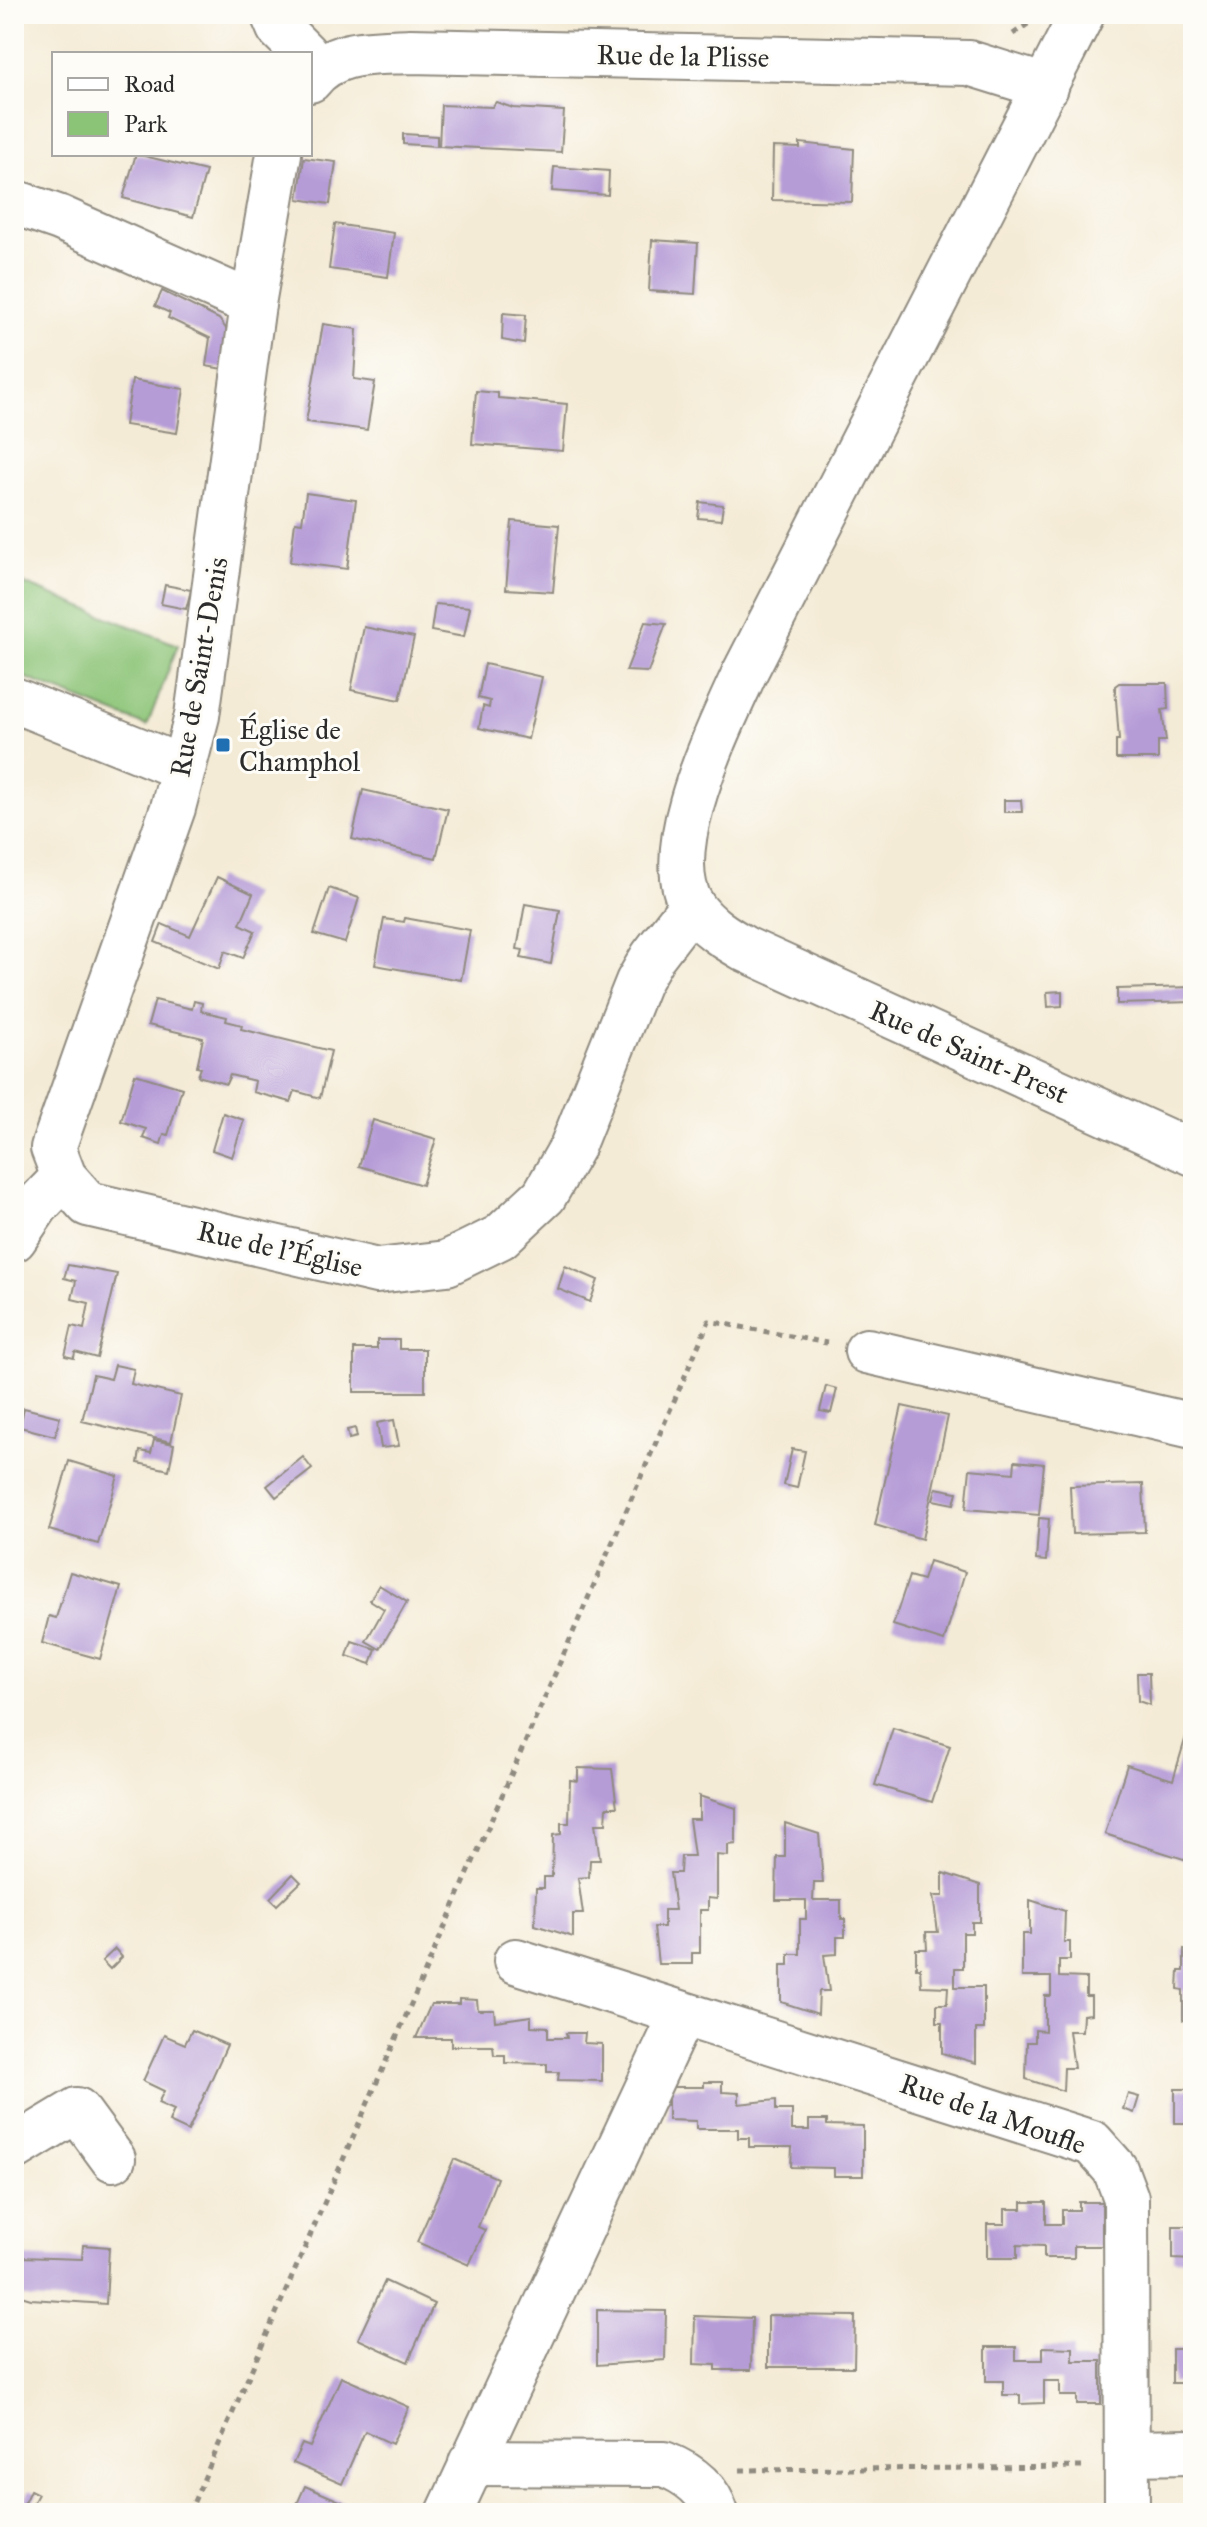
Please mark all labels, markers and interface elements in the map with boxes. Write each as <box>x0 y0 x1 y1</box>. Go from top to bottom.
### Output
street label: Rue de la Plisse <box>596 37 770 75</box>
legend <box>52 52 312 156</box>
text: Road <box>124 69 175 99</box>
text: Park <box>124 109 168 139</box>
street label: Rue de Saint-Denis <box>162 554 236 780</box>
place label: Église de Champhol <box>239 712 360 779</box>
marker: Église de Champhol <box>214 736 232 754</box>
street label: Rue de Saint-Prest <box>864 993 1074 1112</box>
street label: Rue de l'Église <box>194 1213 366 1285</box>
street label: Rue de la Moufle <box>895 2066 1091 2162</box>

